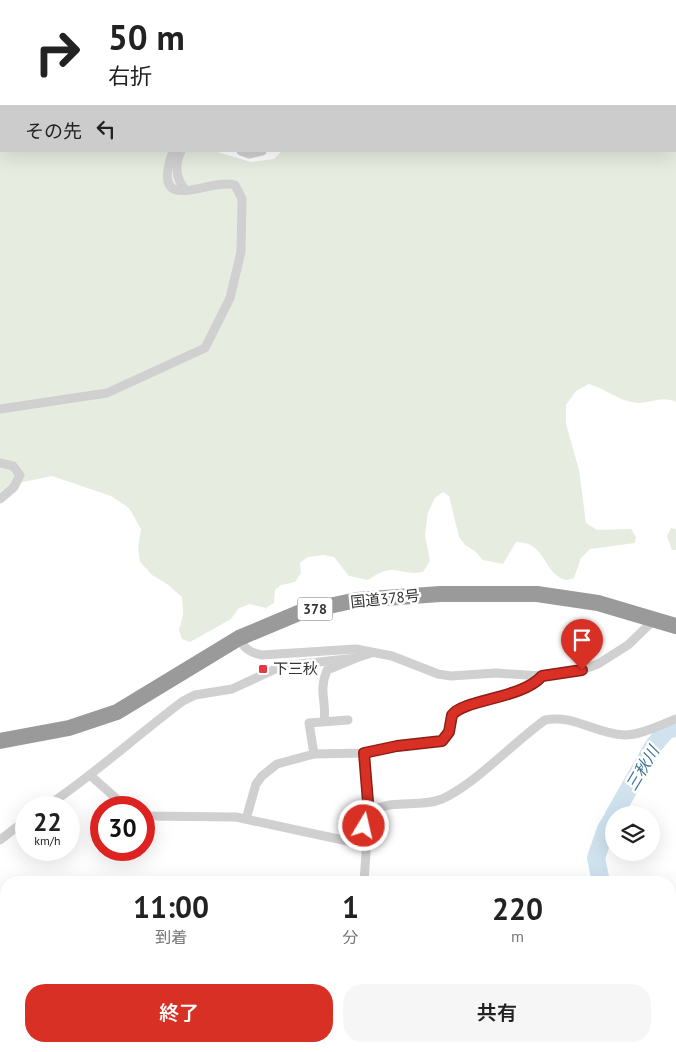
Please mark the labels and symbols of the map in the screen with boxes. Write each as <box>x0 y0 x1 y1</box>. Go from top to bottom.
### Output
street label: 国道378号 <box>349 585 421 612</box>
road number: 378 <box>298 598 332 620</box>
pin <box>561 619 603 670</box>
place label: 下三秋 <box>273 659 318 678</box>
marker: 下三秋 <box>257 663 269 675</box>
water label: 三秋川 <box>621 741 664 794</box>
speed limit sign: 30 <box>90 796 155 861</box>
position arrow <box>337 799 389 851</box>

